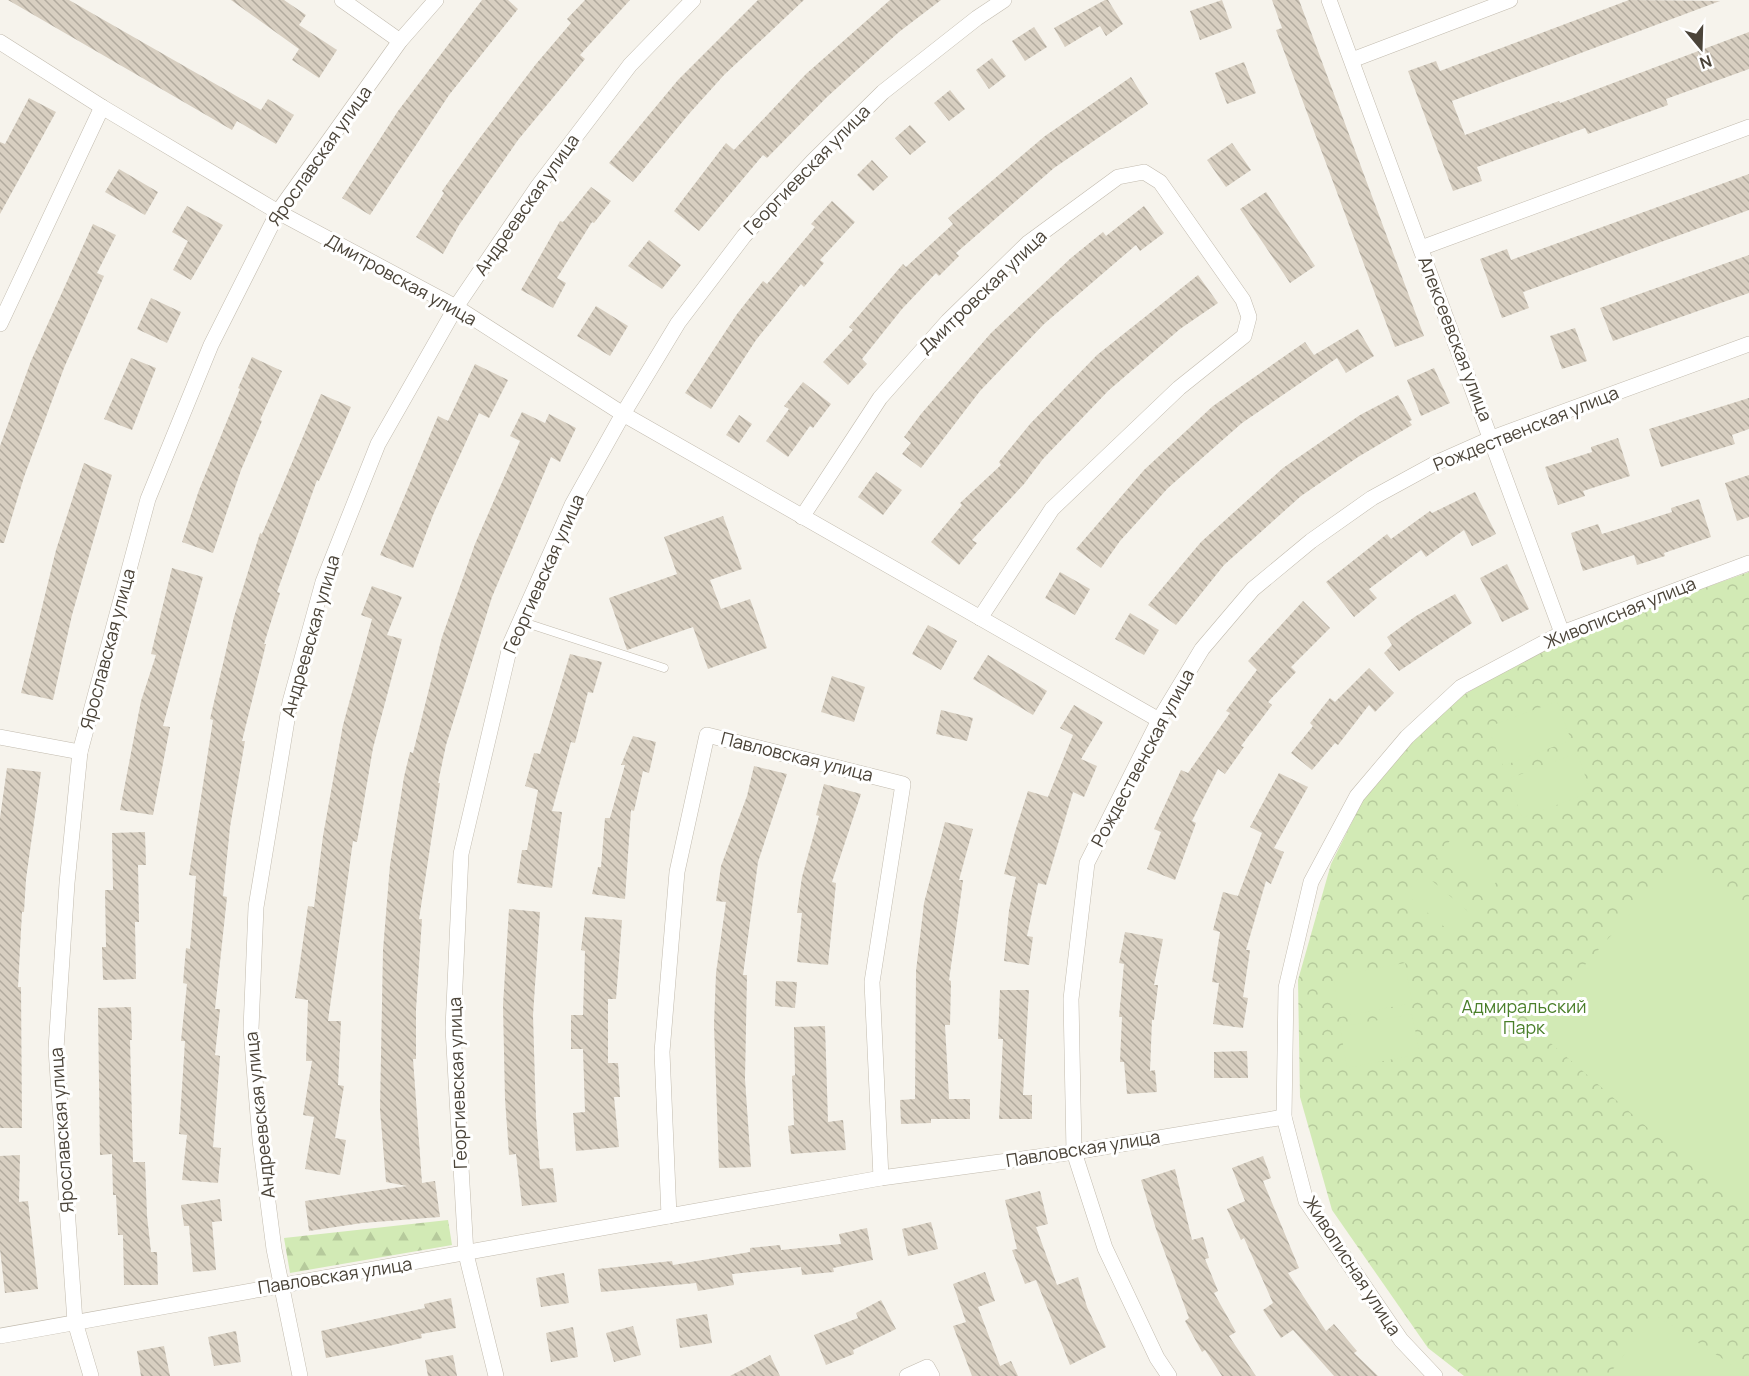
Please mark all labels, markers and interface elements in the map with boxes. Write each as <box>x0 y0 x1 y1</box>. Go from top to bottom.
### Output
north arrow <box>1671 18 1731 78</box>
text: N <box>1697 50 1715 74</box>
street label: Ярославская улица <box>262 81 377 230</box>
street label: Георгиевская улица <box>738 99 875 240</box>
street label: Андреевская улица <box>468 129 584 280</box>
street label: Дмитровская улица <box>913 224 1052 359</box>
street label: Дмитровская улица <box>322 228 481 331</box>
street label: Алексеевская улица <box>1413 253 1498 425</box>
street label: Рождественская улица <box>1429 380 1622 476</box>
street label: Георгиевская улица <box>497 490 589 657</box>
street label: Андреевская улица <box>275 552 345 720</box>
street label: Ярославская улица <box>74 566 140 732</box>
street label: Живописная улица <box>1540 571 1699 654</box>
street label: Рождественская улица <box>1085 665 1199 850</box>
street label: Павловская улица <box>719 726 876 787</box>
park label: Адмиральский Парк <box>1462 994 1586 1039</box>
street label: Георгиевская улица <box>442 997 472 1169</box>
street label: Андреевская улица <box>238 1031 280 1200</box>
street label: Ярославская улица <box>43 1047 79 1214</box>
street label: Павловская улица <box>1004 1124 1162 1172</box>
street label: Живописная улица <box>1299 1191 1407 1340</box>
street label: Павловская улица <box>256 1251 414 1299</box>

